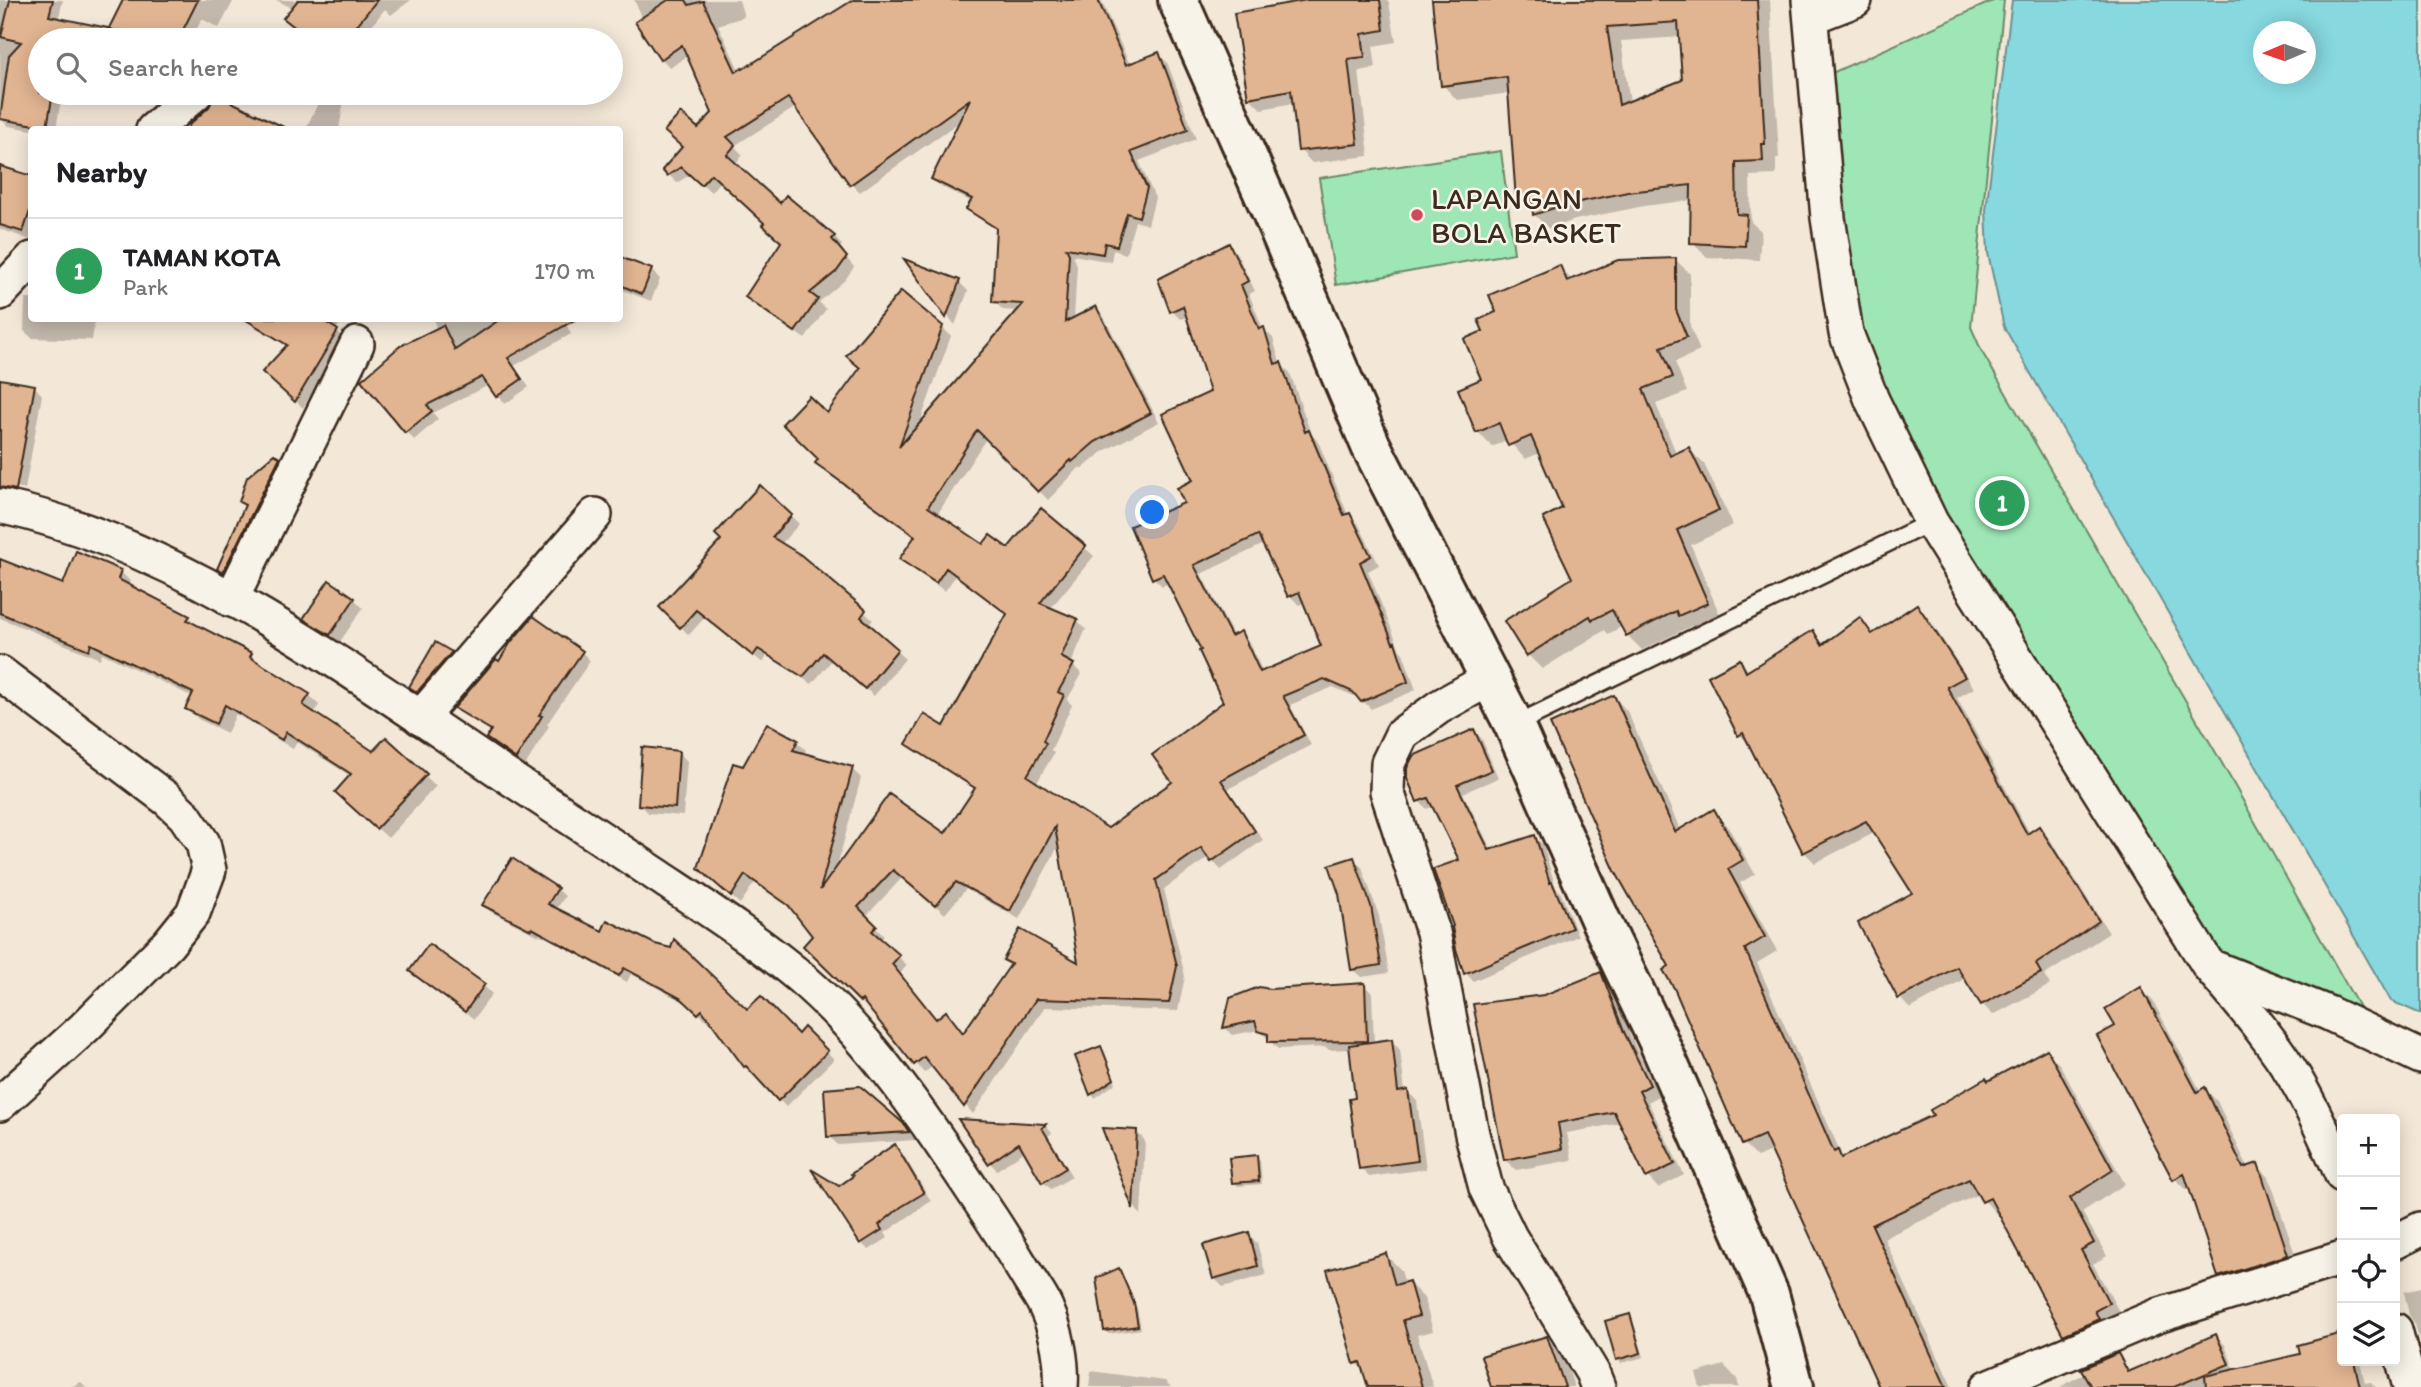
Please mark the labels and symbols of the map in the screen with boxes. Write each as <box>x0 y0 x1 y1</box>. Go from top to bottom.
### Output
north arrow <box>2253 21 2316 84</box>
place label: LAPANGAN BOLA BASKET <box>1431 180 1621 251</box>
marker: LAPANGAN BOLA BASKET <box>1409 207 1425 223</box>
pin: 1 <box>1979 477 2025 529</box>
your location <box>1135 495 1169 529</box>

